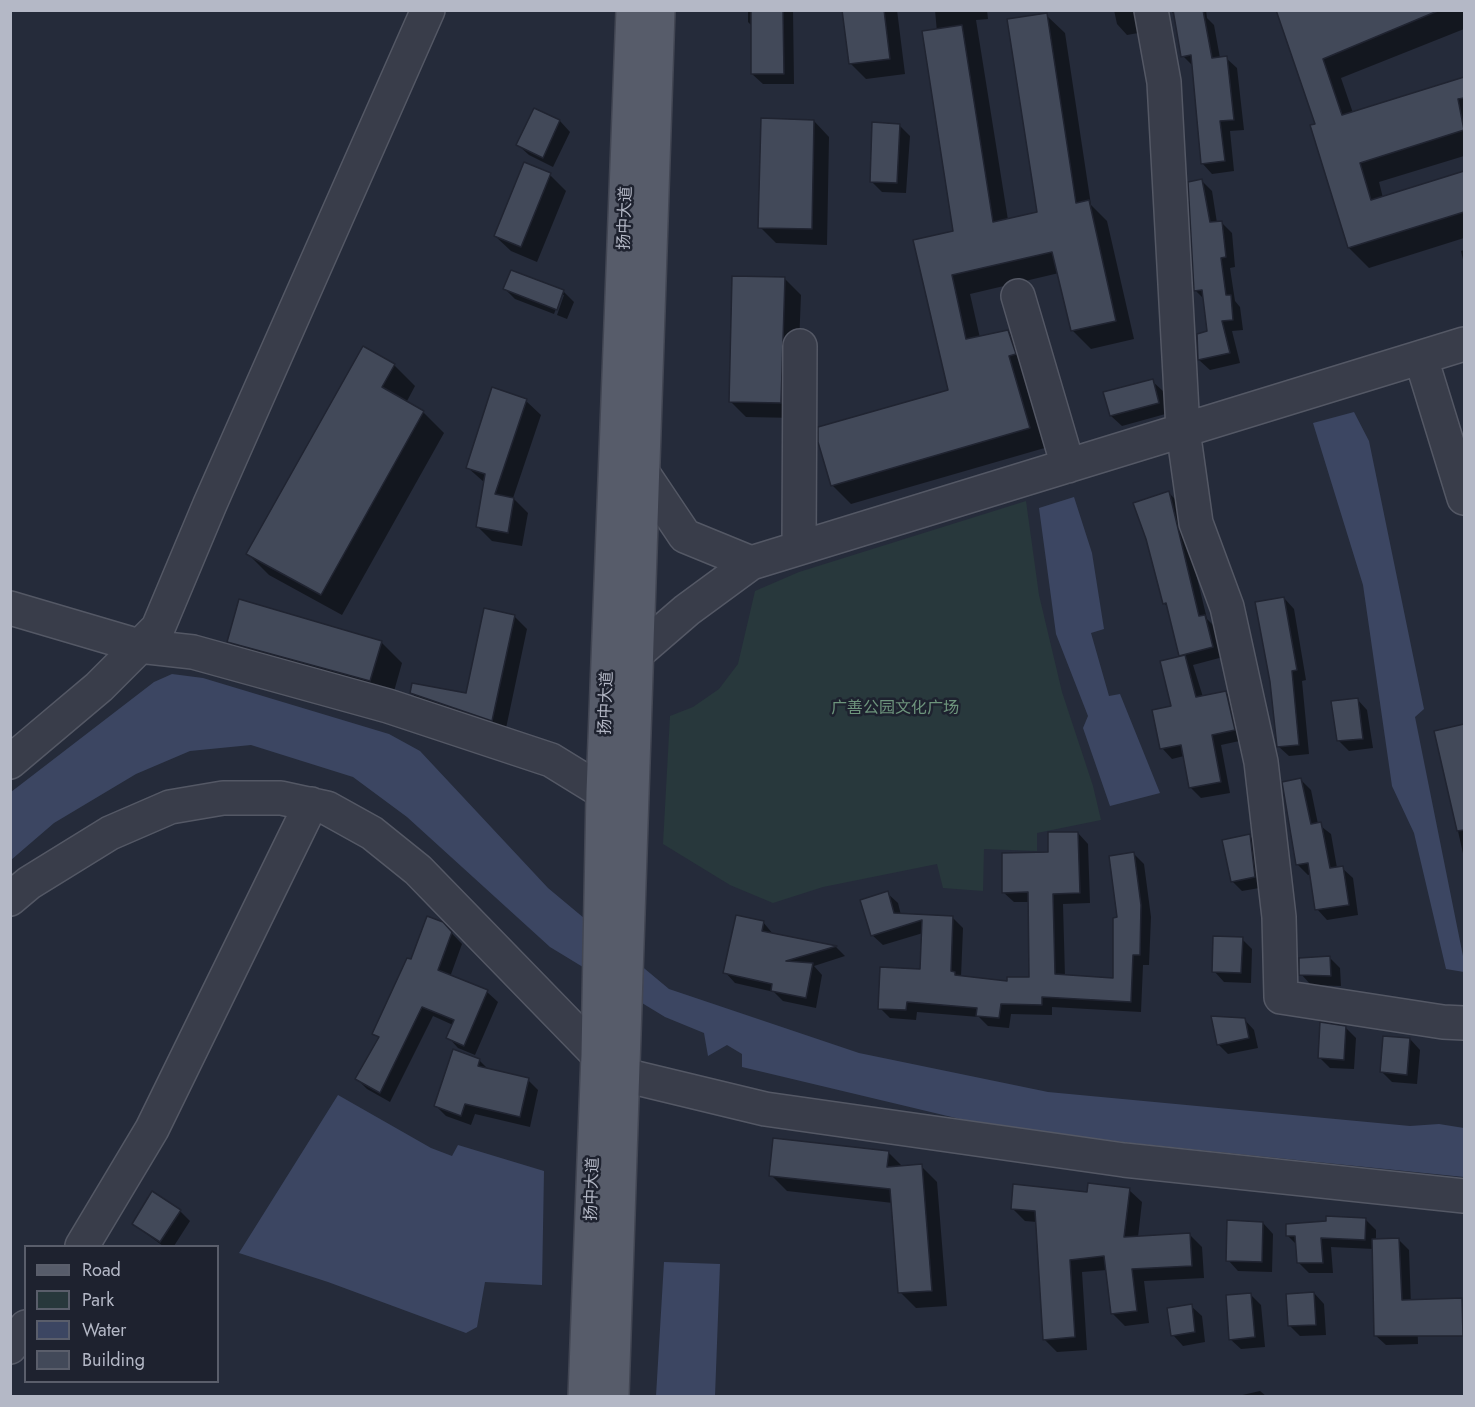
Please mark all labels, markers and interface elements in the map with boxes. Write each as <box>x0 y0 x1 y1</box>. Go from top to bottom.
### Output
street label: 扬中大道 <box>615 186 637 250</box>
street label: 扬中大道 <box>596 671 618 735</box>
park label: 广善公园文化广场 <box>831 699 959 719</box>
street label: 扬中大道 <box>582 1157 604 1221</box>
legend <box>24 1245 219 1383</box>
text: Road <box>82 1257 121 1283</box>
text: Park <box>82 1287 114 1313</box>
text: Water <box>82 1317 126 1343</box>
text: Building <box>82 1347 145 1373</box>

